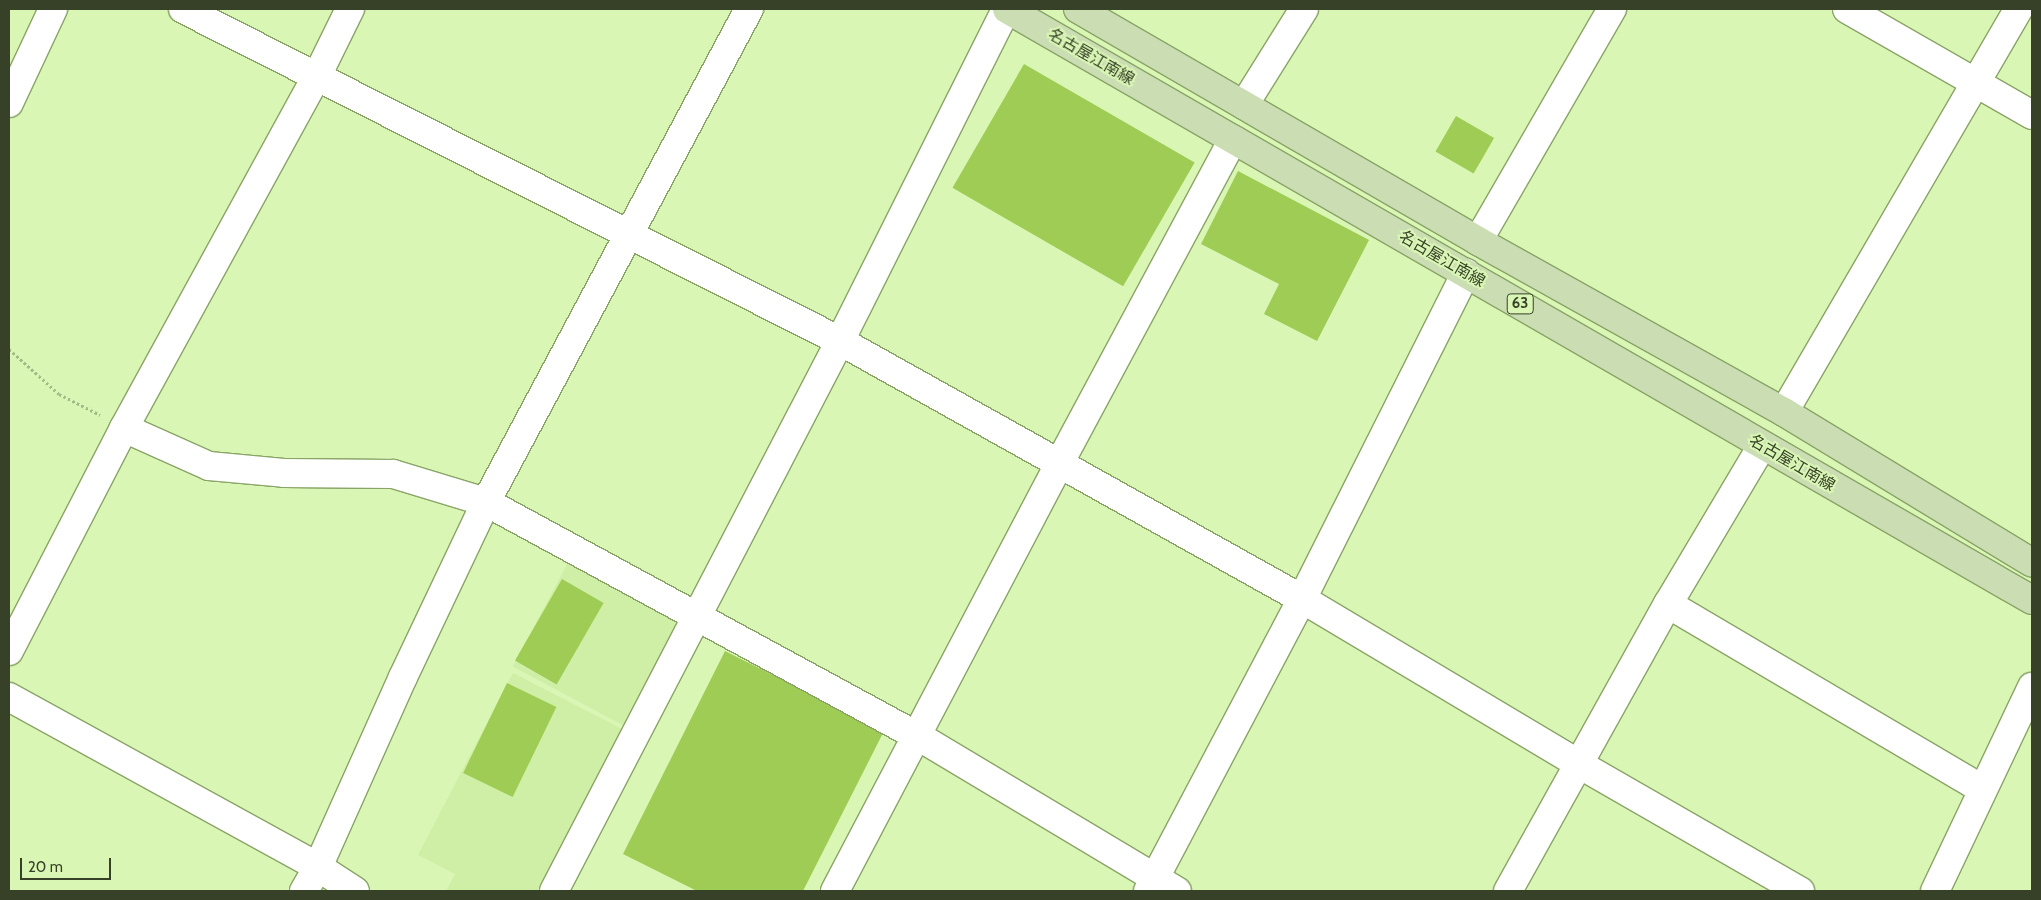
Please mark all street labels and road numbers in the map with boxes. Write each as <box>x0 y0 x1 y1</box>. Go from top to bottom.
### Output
street label: 名古屋江南線 <box>1045 25 1137 89</box>
street label: 名古屋江南線 <box>1396 227 1488 291</box>
road number: 63 <box>1506 292 1534 316</box>
street label: 名古屋江南線 <box>1746 431 1838 495</box>

